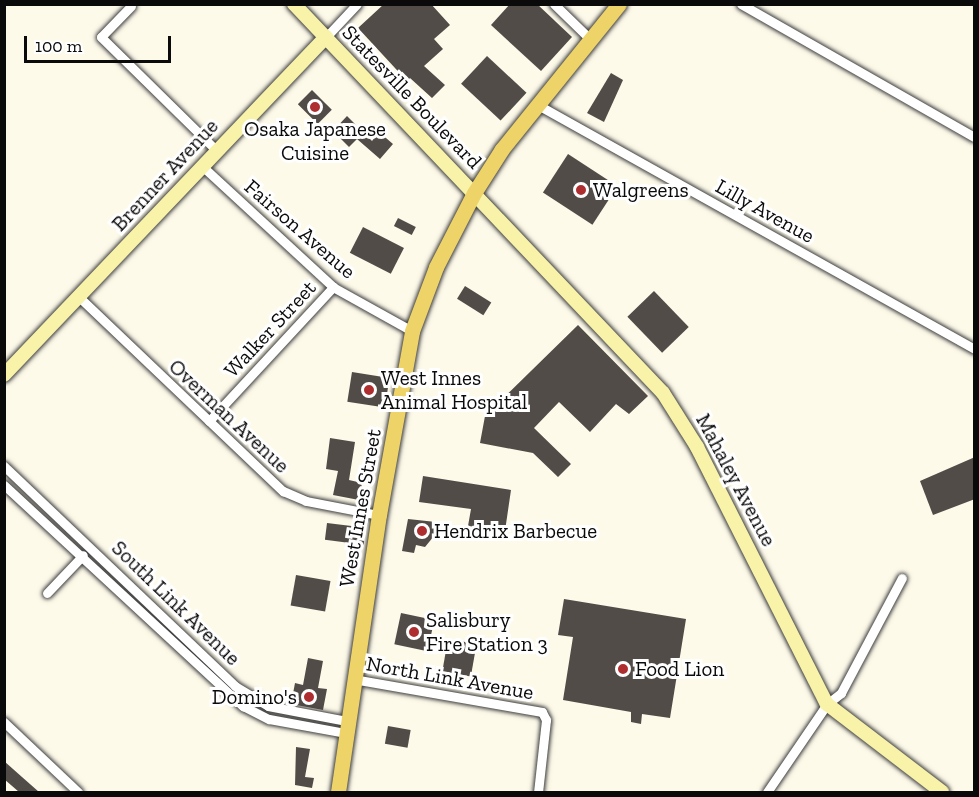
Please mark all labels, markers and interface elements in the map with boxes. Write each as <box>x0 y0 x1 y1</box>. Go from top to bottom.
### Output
street label: Statesville Boulevard <box>337 20 487 174</box>
scale bar <box>27 24 174 62</box>
text: 100 m <box>35 35 82 57</box>
marker: Osaka Japanese Cuisine <box>308 100 322 114</box>
street label: Brenner Avenue <box>106 113 224 237</box>
place label: Osaka Japanese Cuisine <box>244 116 386 166</box>
street label: Lilly Avenue <box>711 173 819 249</box>
street label: Fairson Avenue <box>239 174 361 284</box>
place label: Walgreens <box>593 177 689 203</box>
marker: Walgreens <box>574 183 588 197</box>
street label: Walker Street <box>219 275 321 383</box>
street label: Overman Avenue <box>163 354 295 478</box>
place label: West Innes Animal Hospital <box>381 365 527 415</box>
marker: West Innes Animal Hospital <box>362 383 376 397</box>
street label: Mahaley Avenue <box>690 409 782 551</box>
street label: West Innes Street <box>334 427 386 589</box>
place label: Hendrix Barbecue <box>434 518 597 544</box>
marker: Hendrix Barbecue <box>415 524 429 538</box>
street label: South Link Avenue <box>106 535 246 671</box>
place label: Salisbury Fire Station 3 <box>426 607 548 657</box>
marker: Salisbury Fire Station 3 <box>407 625 421 639</box>
street label: North Link Avenue <box>364 651 536 705</box>
place label: Food Lion <box>635 656 724 682</box>
marker: Food Lion <box>616 662 630 676</box>
place label: Domino's <box>212 684 297 710</box>
marker: Domino's <box>302 690 316 704</box>

